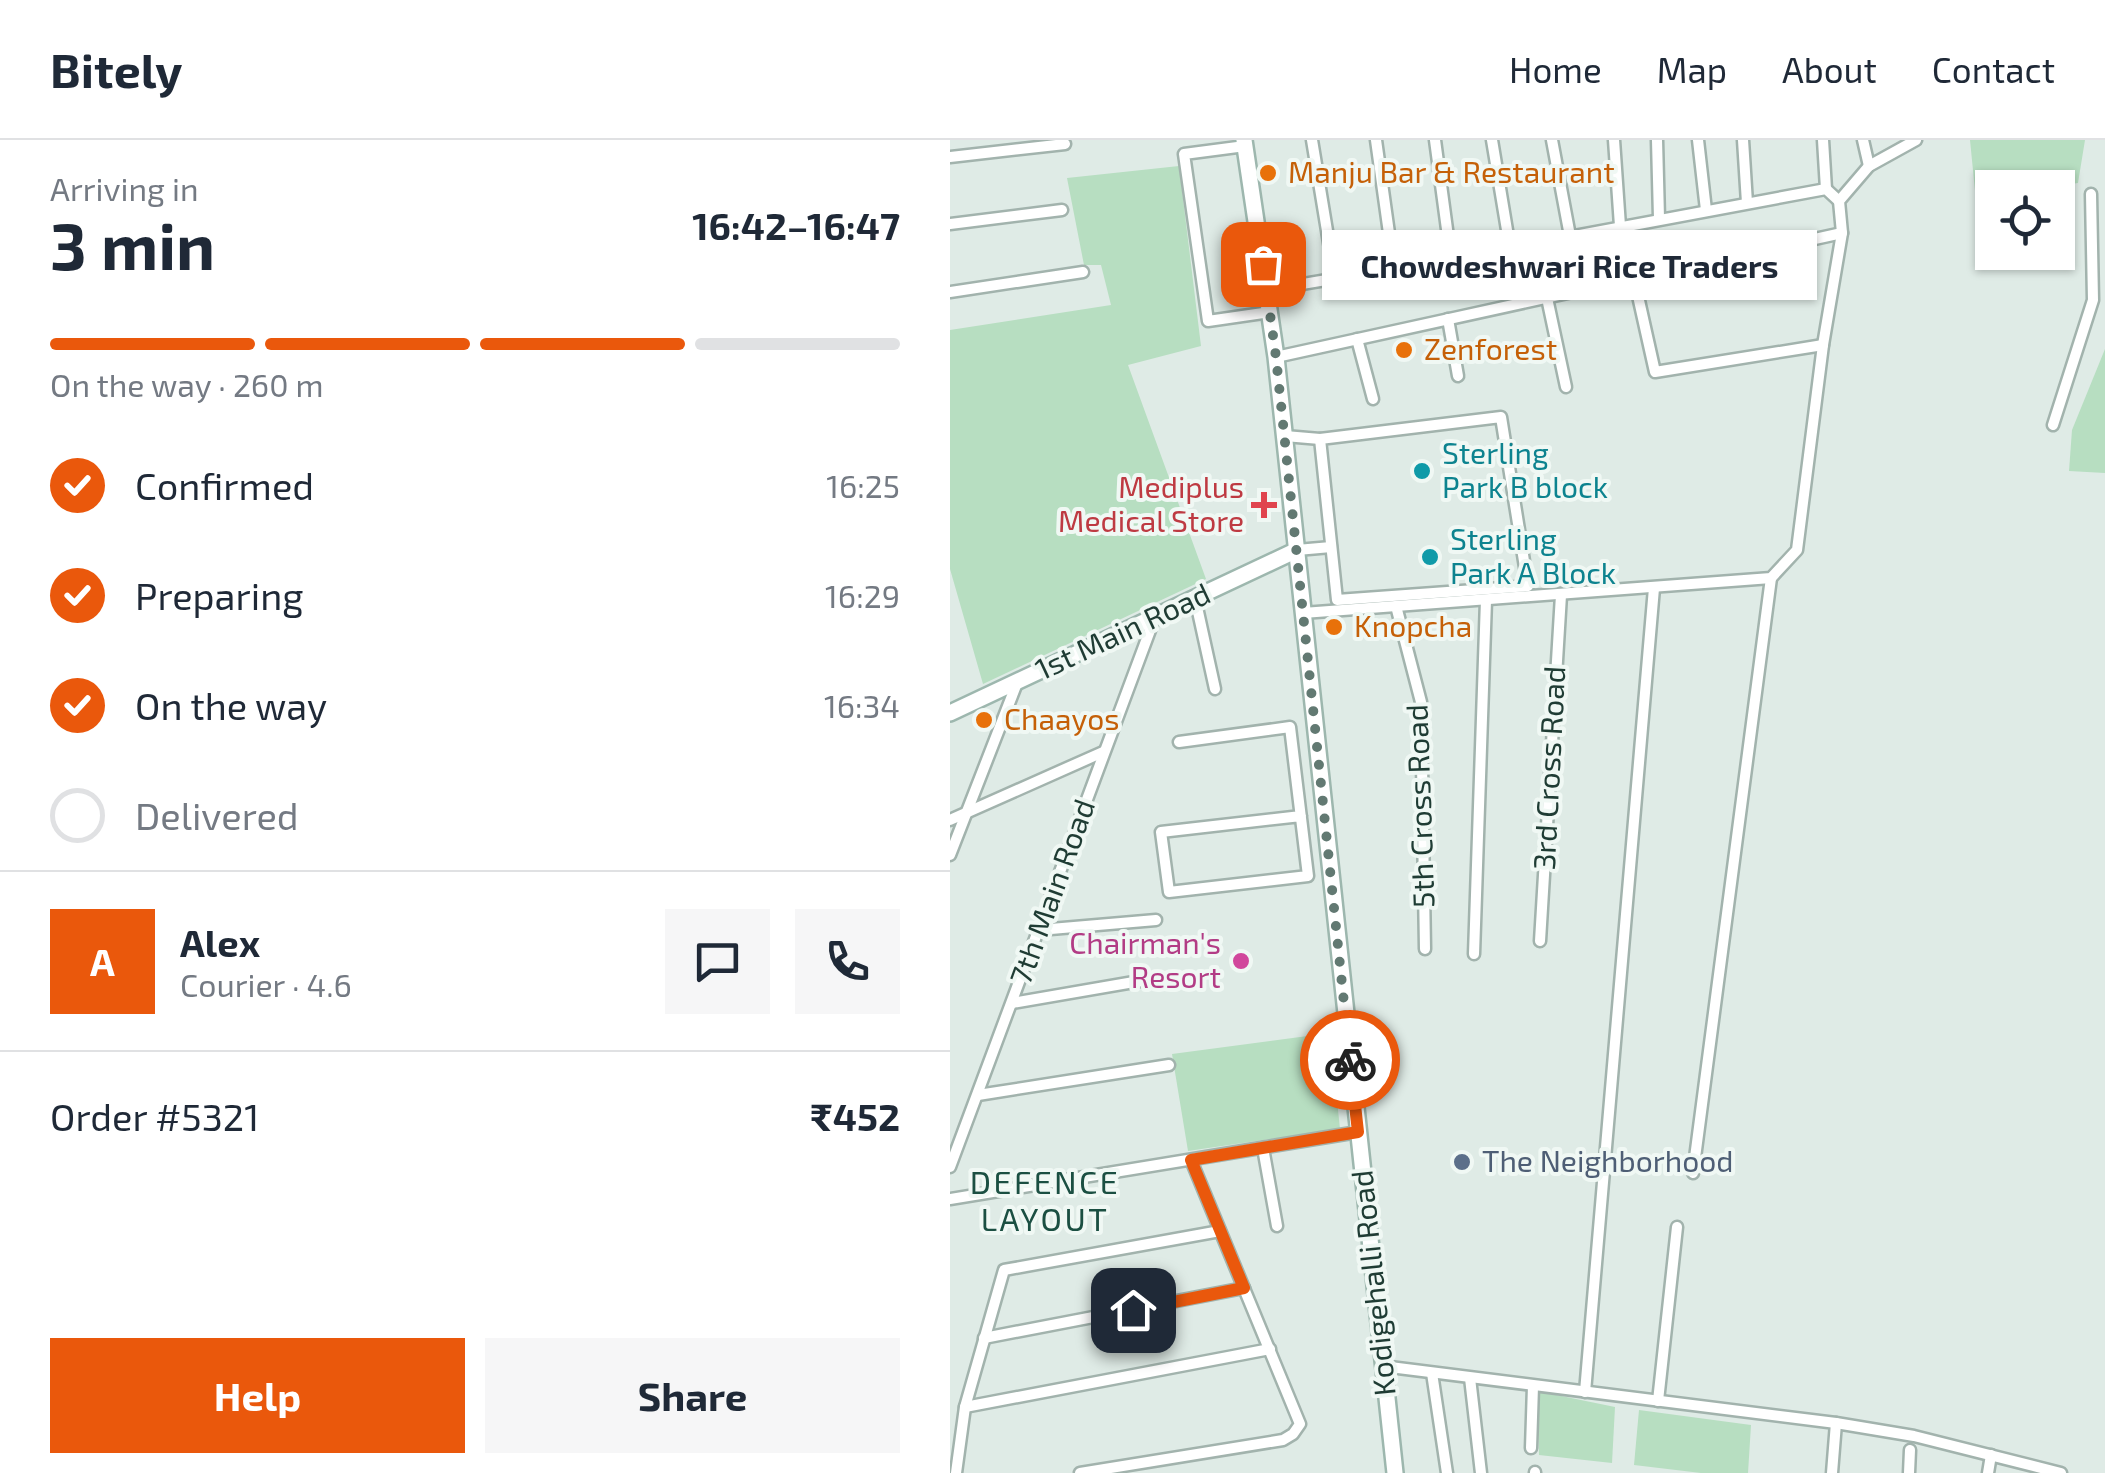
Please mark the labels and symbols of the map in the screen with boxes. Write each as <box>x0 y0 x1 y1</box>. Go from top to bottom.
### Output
place label: Manju Bar & Restaurant <box>1288 153 1615 189</box>
marker: Manju Bar & Restaurant <box>1257 162 1279 184</box>
pin <box>1221 222 1306 307</box>
callout: Chowdeshwari Rice Traders <box>1323 229 1818 299</box>
place label: Zenforest <box>1424 330 1557 366</box>
marker: Zenforest <box>1393 339 1415 361</box>
place label: Sterling Park B block <box>1442 434 1608 504</box>
marker: Sterling Park B block <box>1411 460 1433 482</box>
place label: Mediplus Medical Store <box>1058 468 1244 538</box>
marker: Mediplus Medical Store <box>1253 494 1275 516</box>
place label: Sterling Park A Block <box>1450 520 1616 590</box>
marker: Sterling Park A Block <box>1419 546 1441 568</box>
street label: 1st Main Road <box>1029 574 1215 686</box>
place label: Knopcha <box>1354 607 1472 643</box>
marker: Knopcha <box>1323 616 1345 638</box>
street label: 3rd Cross Road <box>1525 665 1571 871</box>
place label: Chaayos <box>1004 700 1119 736</box>
street label: 5th Cross Road <box>1397 704 1441 908</box>
marker: Chaayos <box>973 709 995 731</box>
street label: 7th Main Road <box>1001 794 1101 989</box>
place label: Chairman's Resort <box>1069 924 1221 994</box>
marker: Chairman's Resort <box>1230 950 1252 972</box>
courier <box>1300 1010 1400 1110</box>
place label: The Neighborhood <box>1482 1142 1733 1178</box>
marker: The Neighborhood <box>1451 1151 1473 1173</box>
district label: DEFENCE LAYOUT <box>970 1162 1120 1237</box>
street label: Kodigehalli Road <box>1342 1169 1402 1398</box>
pin <box>1091 1268 1176 1353</box>

